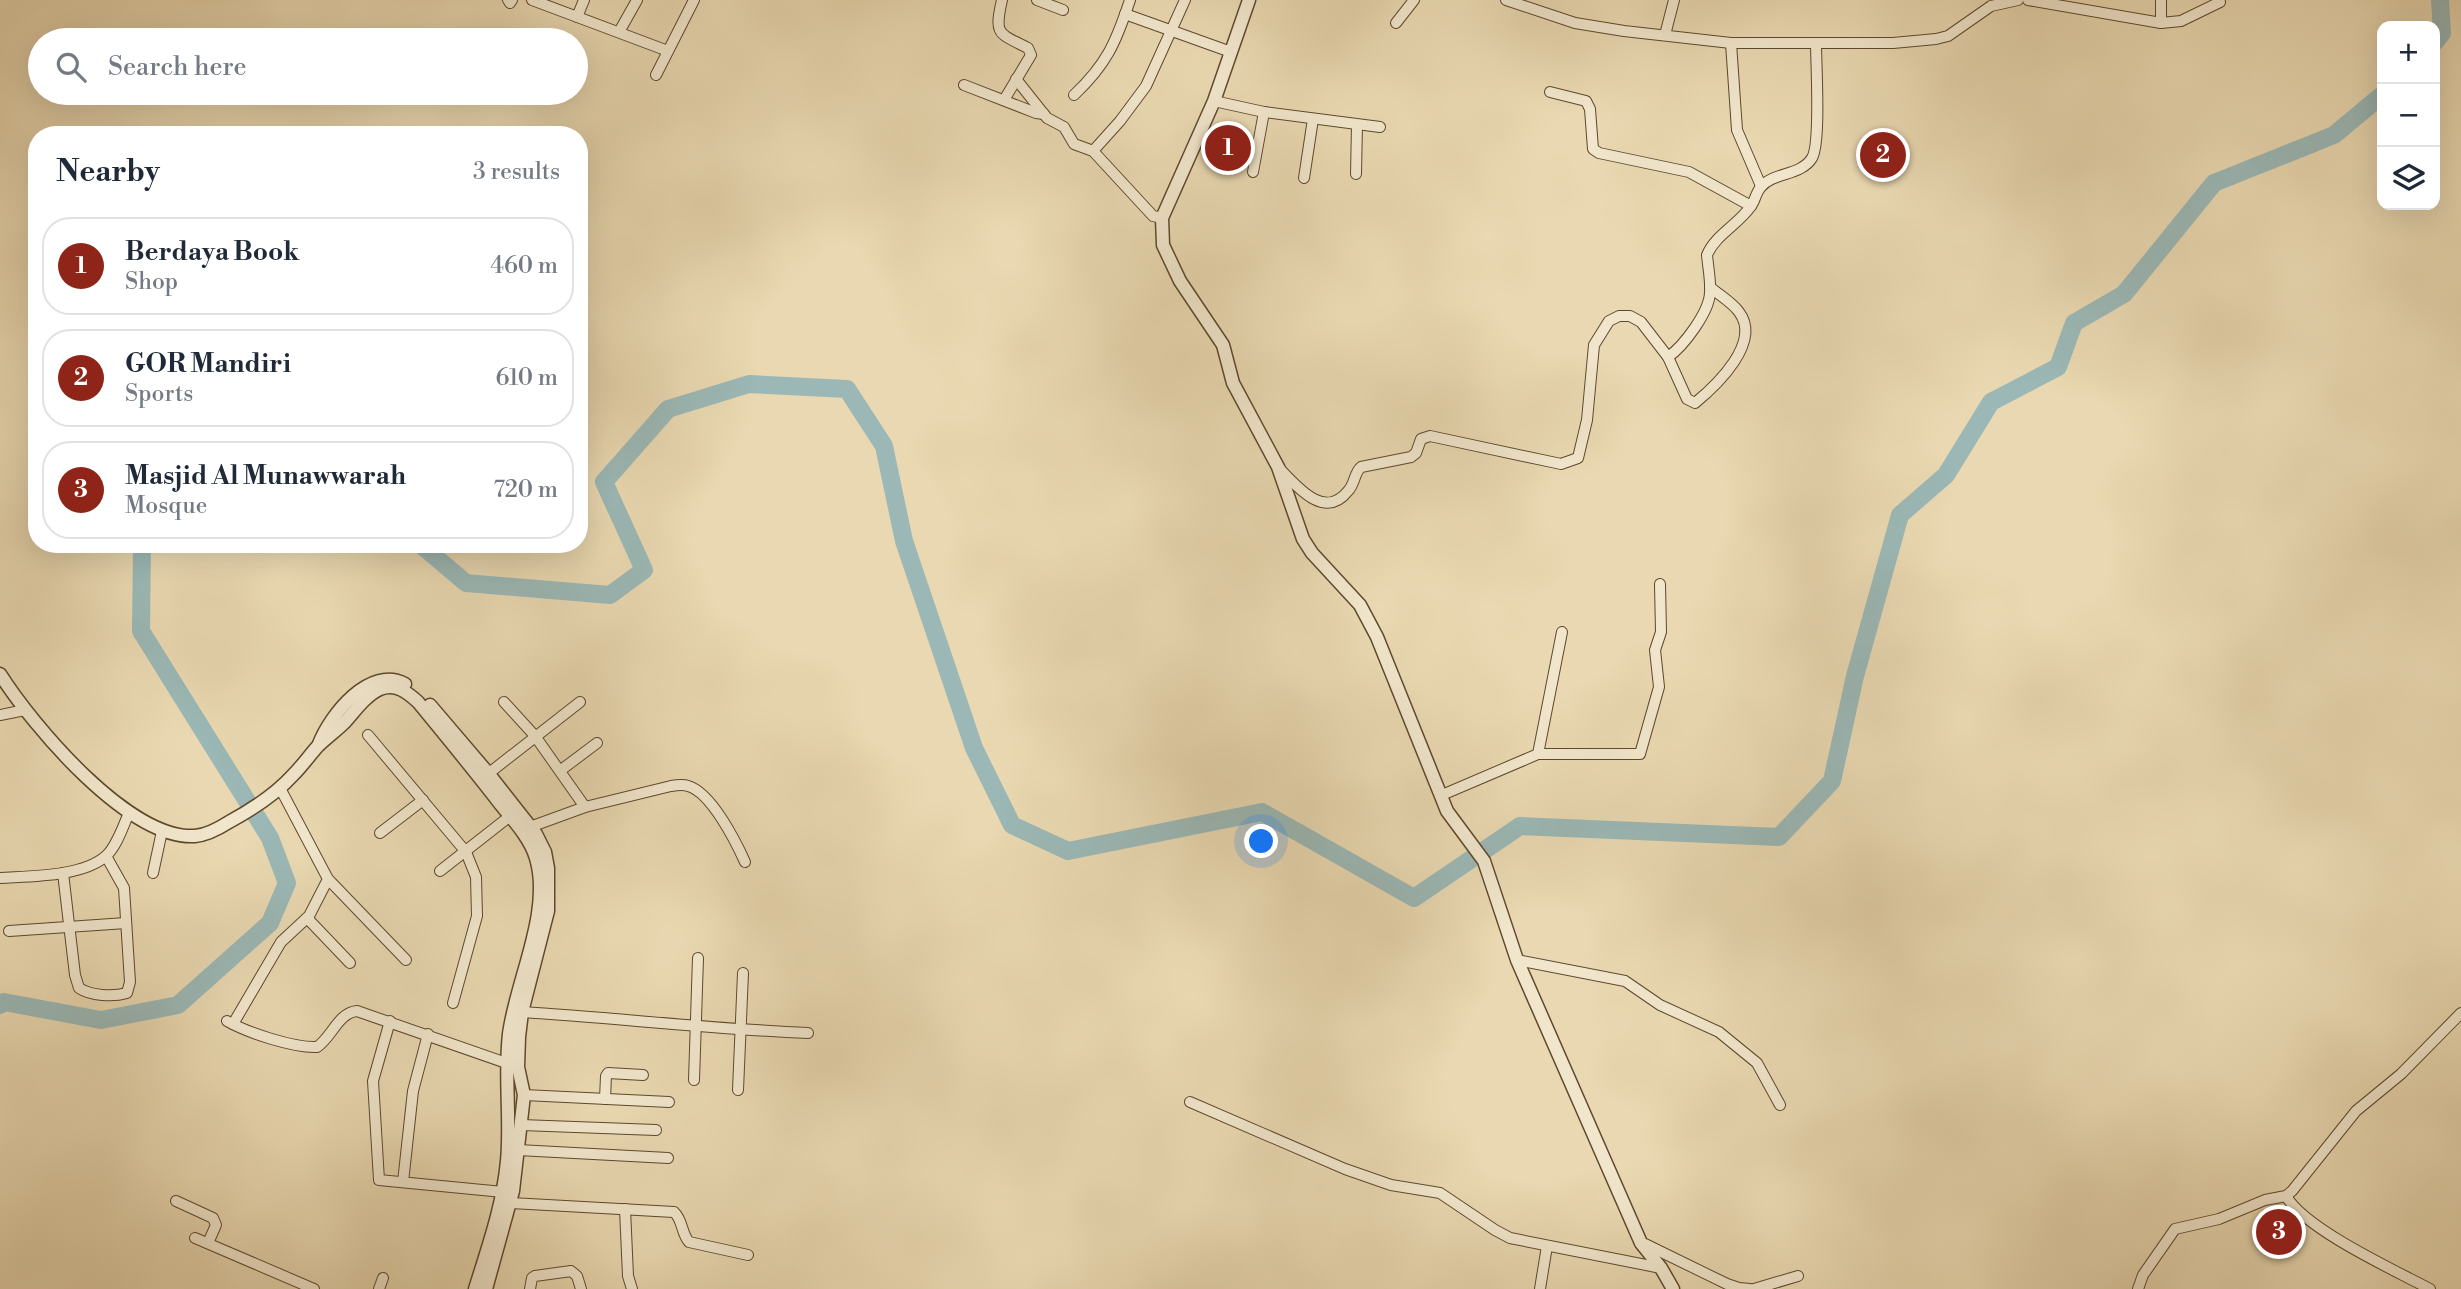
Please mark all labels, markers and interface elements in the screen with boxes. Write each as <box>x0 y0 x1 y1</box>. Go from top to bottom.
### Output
map controls <box>2377 21 2440 210</box>
button: + <box>2377 21 2440 84</box>
search box <box>28 28 588 105</box>
icon: search <box>52 48 90 86</box>
text: Search here <box>108 51 247 83</box>
button: − <box>2377 84 2440 147</box>
pin: 1 <box>1205 122 1251 174</box>
pin: 2 <box>1860 129 1906 181</box>
button: layers <box>2377 147 2440 210</box>
text: Nearby <box>56 153 160 191</box>
text: 3 results <box>473 158 560 186</box>
text: Berdaya Book <box>125 236 299 268</box>
text: 1 <box>75 252 87 280</box>
text: 460 m <box>490 252 558 280</box>
text: Shop <box>125 268 178 296</box>
text: GOR Mandiri <box>125 348 291 380</box>
text: 2 <box>74 364 88 392</box>
text: 610 m <box>495 364 558 392</box>
text: Sports <box>125 380 193 408</box>
text: Masjid Al Munawwarah <box>125 460 406 492</box>
text: 3 <box>74 476 88 504</box>
text: 720 m <box>493 476 558 504</box>
text: Mosque <box>125 492 207 520</box>
your location <box>1244 824 1278 858</box>
pin: 3 <box>2256 1206 2302 1258</box>

